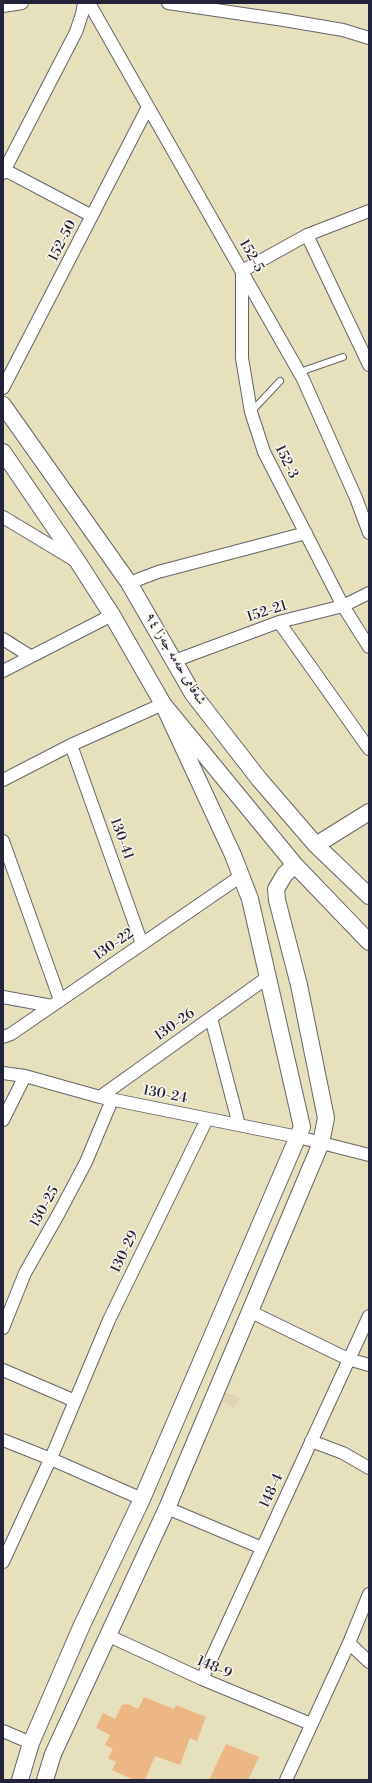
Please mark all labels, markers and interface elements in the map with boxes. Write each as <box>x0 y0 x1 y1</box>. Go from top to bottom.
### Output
street label: 152-50 <box>45 217 81 265</box>
street label: 152-5 <box>235 237 267 275</box>
street label: 152-3 <box>271 443 301 481</box>
street label: 152-21 <box>245 598 289 626</box>
street label: شەقامی حەمە جەزا ٩٤ <box>141 610 209 708</box>
street label: 130-41 <box>106 816 136 862</box>
street label: 130-22 <box>91 926 137 964</box>
street label: 130-26 <box>152 1005 198 1045</box>
street label: 130-24 <box>141 1082 189 1108</box>
street label: 130-25 <box>27 1184 63 1230</box>
street label: 130-29 <box>108 1228 142 1276</box>
street label: 148-4 <box>257 1471 287 1511</box>
street label: 148-9 <box>194 1653 234 1683</box>

